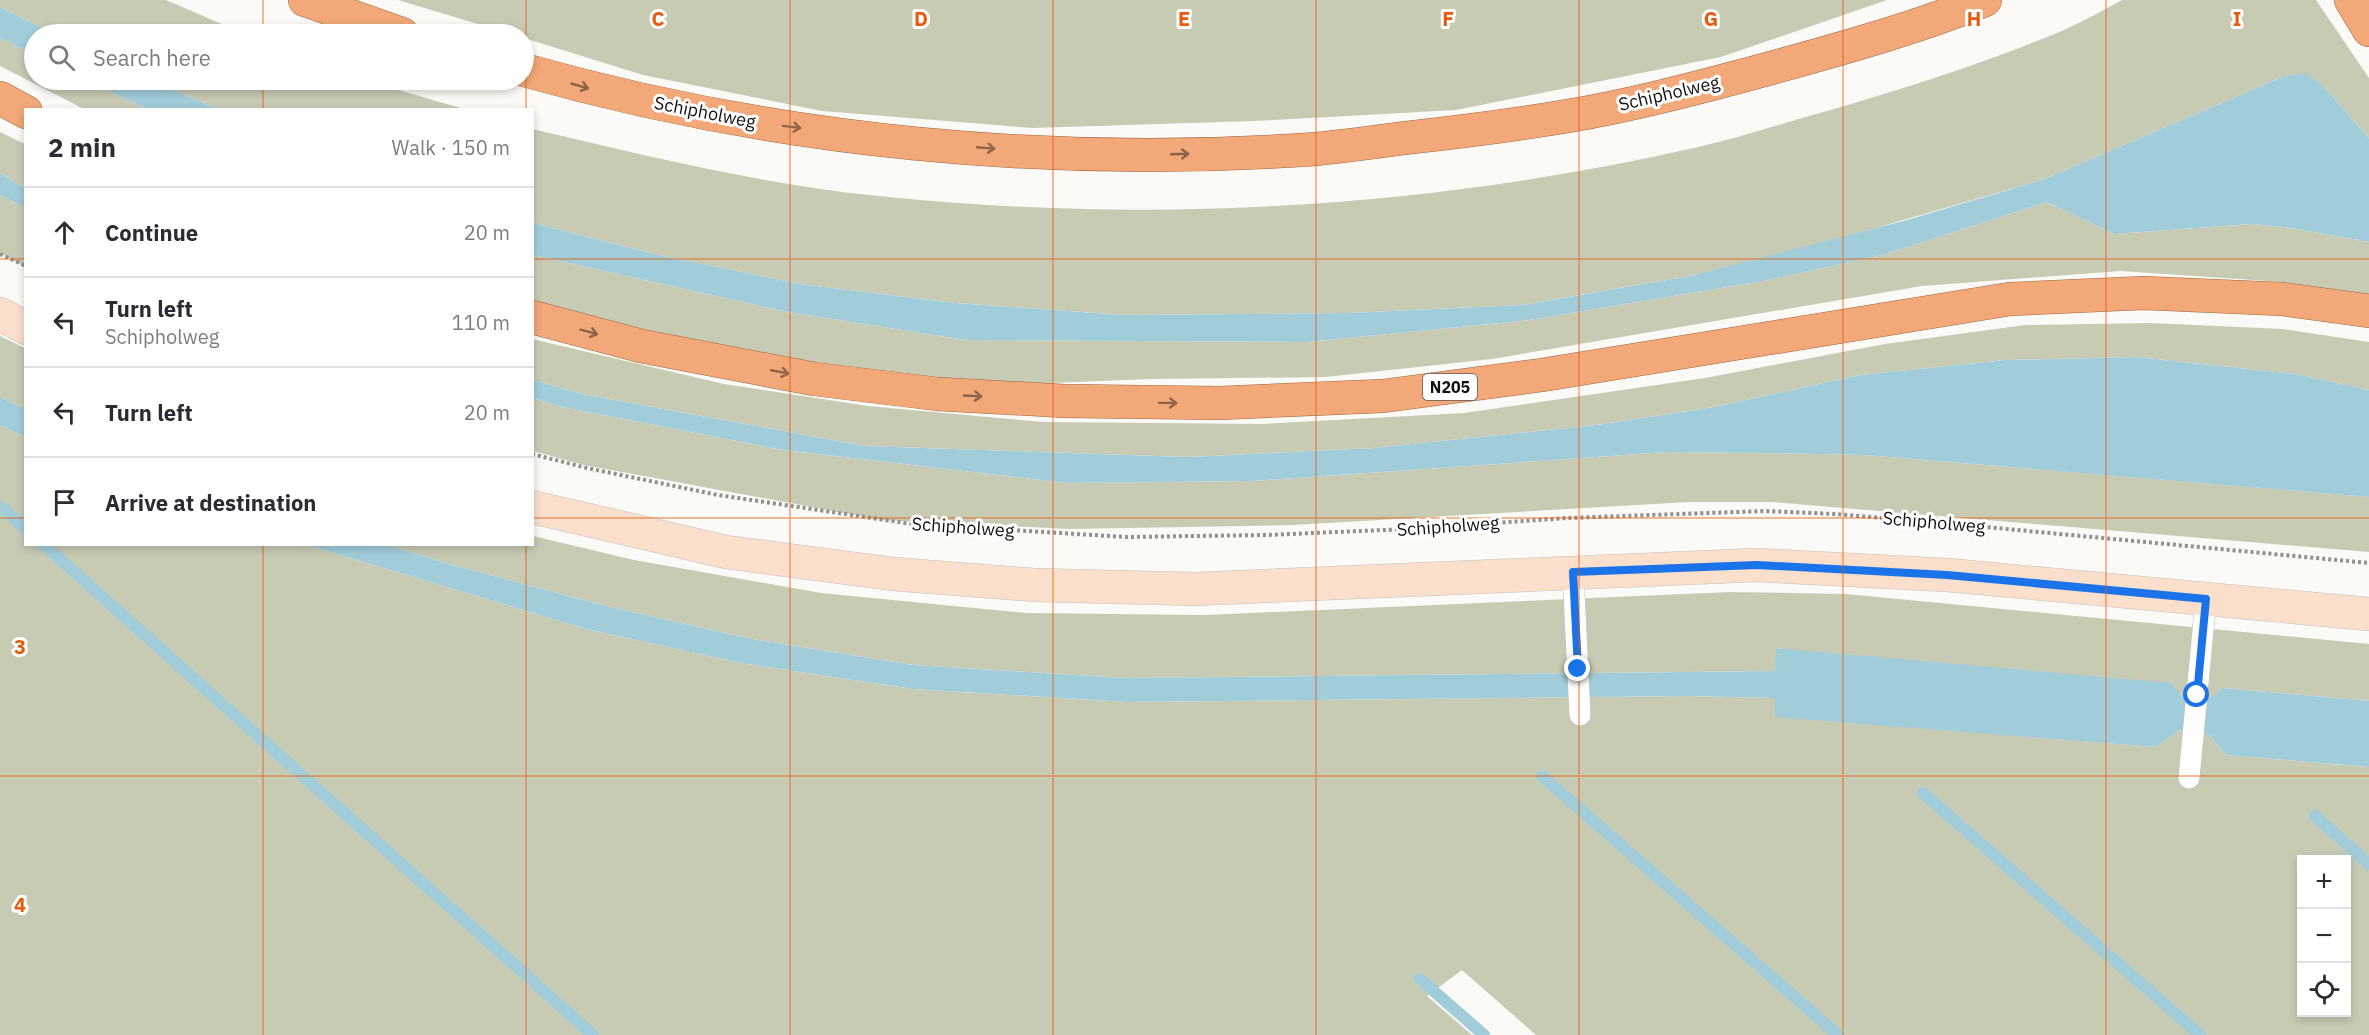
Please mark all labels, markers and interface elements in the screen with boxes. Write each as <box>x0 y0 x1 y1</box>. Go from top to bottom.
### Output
text: C <box>651 5 665 32</box>
text: D <box>914 5 928 32</box>
text: E <box>1178 5 1190 32</box>
text: F <box>1442 5 1454 32</box>
text: G <box>1704 5 1718 32</box>
text: H <box>1967 5 1981 32</box>
text: I <box>2233 5 2241 32</box>
search box <box>24 24 534 90</box>
icon: search <box>45 41 78 74</box>
text: Search here <box>93 43 211 72</box>
street label: Schipholweg <box>1616 70 1722 116</box>
one-way arrow <box>570 81 589 92</box>
street label: Schipholweg <box>652 91 758 133</box>
one-way arrow <box>781 122 801 133</box>
text: 2 min <box>48 130 116 164</box>
text: Walk · 150 m <box>392 134 510 161</box>
one-way arrow <box>975 143 995 154</box>
one-way arrow <box>1170 148 1190 160</box>
icon: ahead <box>48 216 81 249</box>
text: Continue <box>105 218 198 247</box>
text: 20 m <box>464 219 510 246</box>
text: Turn left <box>105 294 193 323</box>
icon: left <box>48 306 81 339</box>
text: 110 m <box>452 309 510 336</box>
text: Schipholweg <box>105 323 219 350</box>
one-way arrow <box>579 327 598 338</box>
one-way arrow <box>769 367 789 378</box>
road number: N205 <box>1423 374 1477 400</box>
one-way arrow <box>962 391 982 402</box>
icon: left <box>48 396 81 429</box>
one-way arrow <box>1157 397 1177 409</box>
text: Turn left <box>105 398 193 427</box>
text: 20 m <box>464 399 510 426</box>
icon: arrive <box>48 486 81 519</box>
text: Arrive at destination <box>105 488 316 517</box>
street label: Schipholweg <box>1882 506 1987 538</box>
street label: Schipholweg <box>1396 511 1501 541</box>
street label: Schipholweg <box>911 512 1016 542</box>
text: 3 <box>14 633 26 660</box>
route end <box>1564 655 1590 681</box>
route start <box>2183 681 2209 707</box>
map controls <box>2297 855 2351 1017</box>
button: + <box>2297 855 2351 909</box>
text: 4 <box>14 891 26 918</box>
button: − <box>2297 909 2351 963</box>
button: locate <box>2297 963 2351 1017</box>

